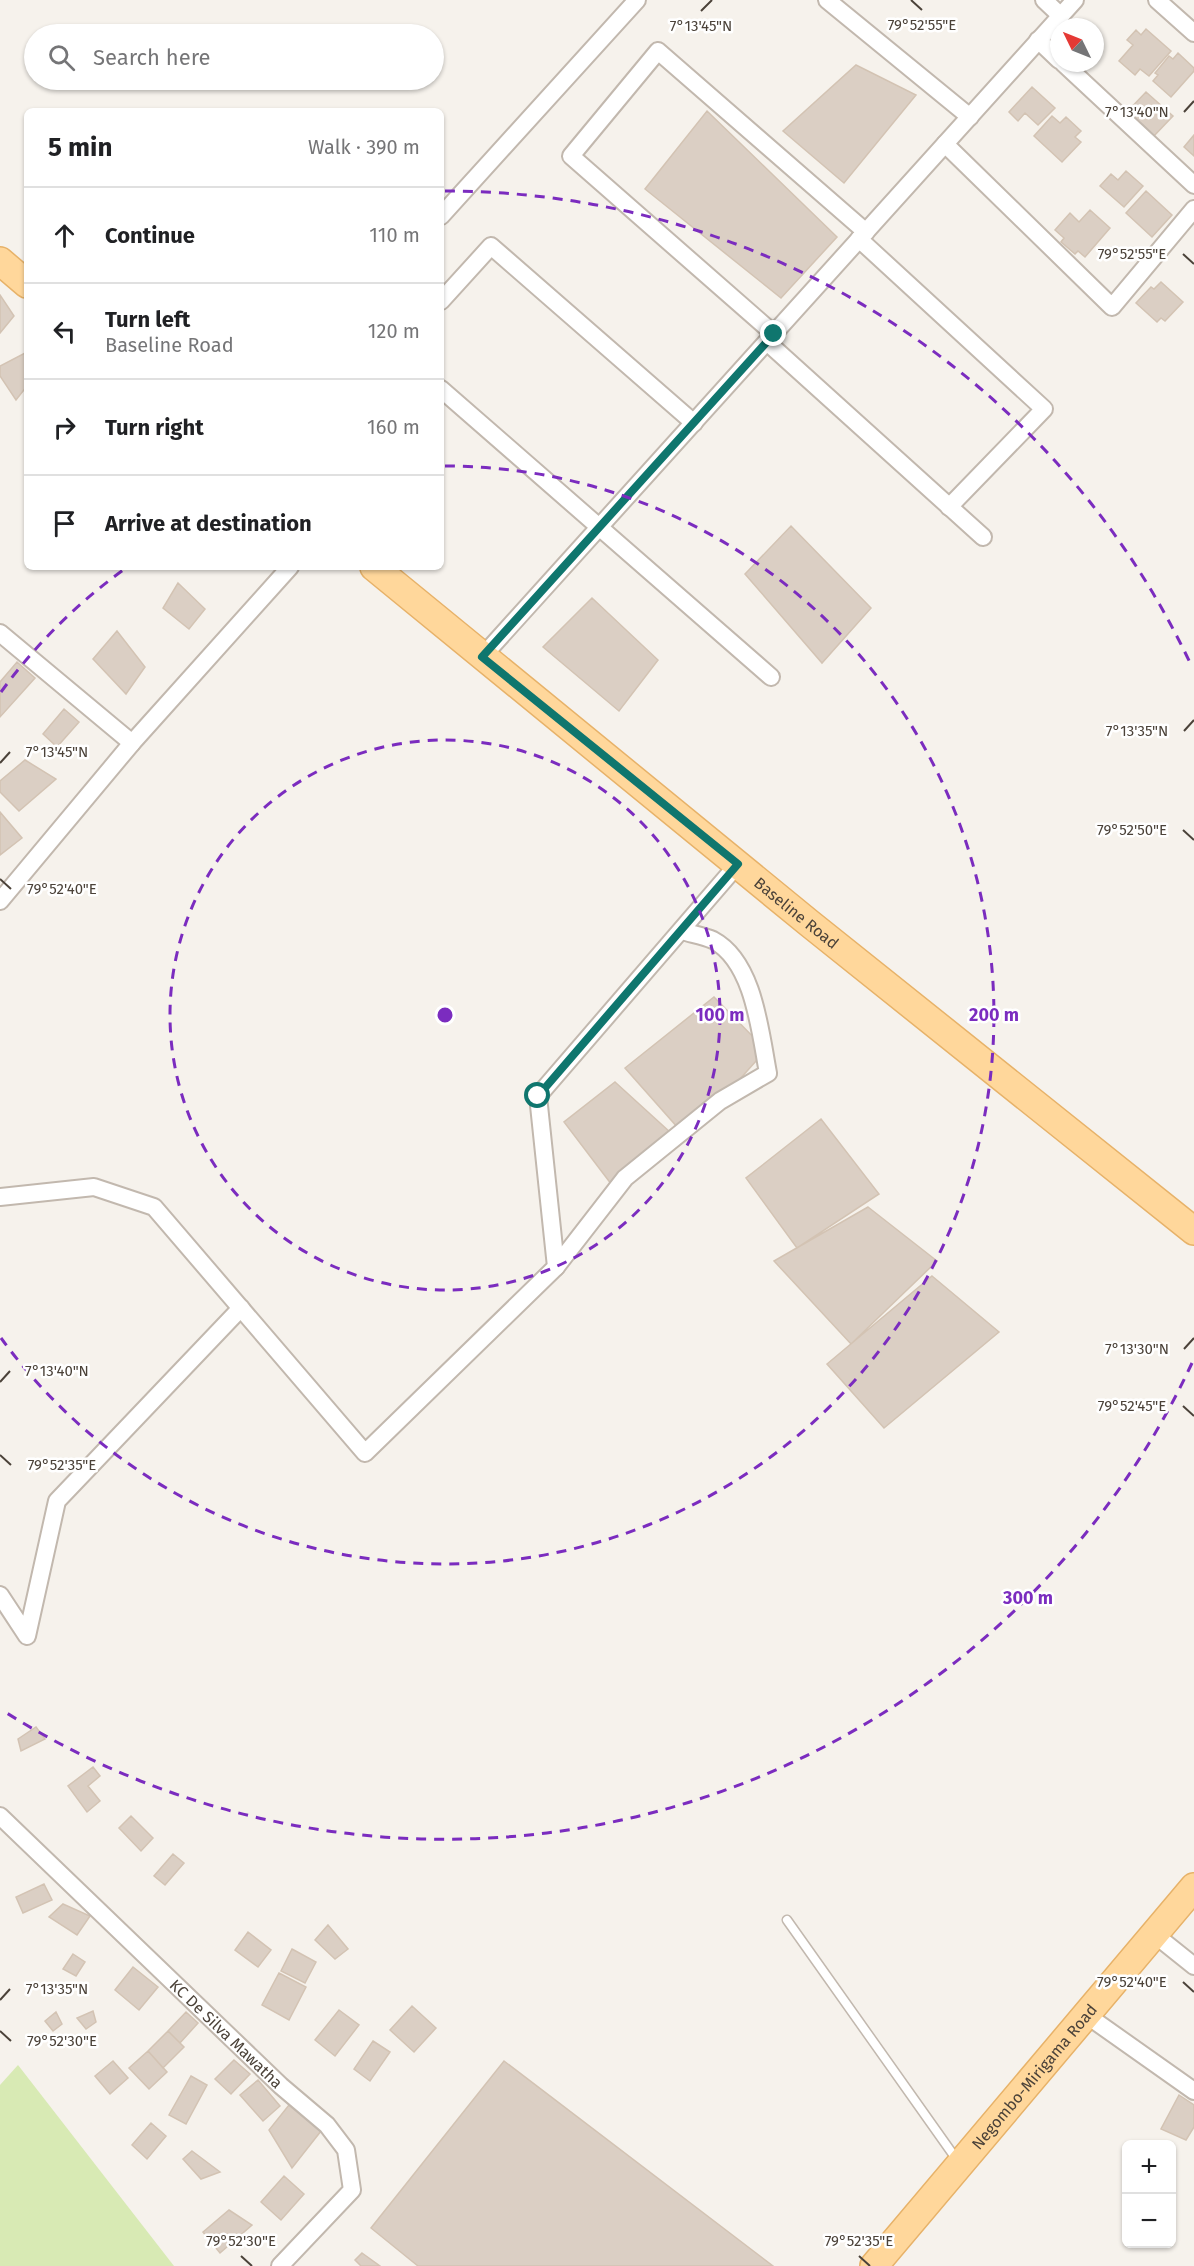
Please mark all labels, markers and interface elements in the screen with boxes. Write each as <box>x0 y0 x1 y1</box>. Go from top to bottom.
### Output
text: 79°52'55"E <box>888 16 956 34</box>
text: 7°13'45"N <box>670 17 732 35</box>
north arrow <box>1050 18 1104 72</box>
search box <box>24 24 444 90</box>
icon: search <box>45 41 78 74</box>
text: Search here <box>93 44 211 71</box>
text: 7°13'40"N <box>1105 103 1169 121</box>
text: 5 min <box>48 132 112 163</box>
text: Walk · 390 m <box>308 135 420 159</box>
icon: ahead <box>48 219 81 252</box>
text: Continue <box>105 222 195 249</box>
text: 110 m <box>369 223 420 247</box>
text: 79°52'55"E <box>1098 245 1166 263</box>
text: Turn left <box>105 306 190 333</box>
icon: left <box>48 315 81 348</box>
text: 120 m <box>368 319 420 343</box>
route end <box>760 320 786 346</box>
text: Baseline Road <box>105 333 234 357</box>
icon: right <box>48 411 81 444</box>
text: Turn right <box>105 414 204 441</box>
text: 160 m <box>367 415 420 439</box>
icon: arrive <box>48 507 81 540</box>
text: Arrive at destination <box>105 510 312 537</box>
text: 7°13'35"N <box>1106 722 1168 740</box>
text: 7°13'45"N <box>26 743 88 761</box>
text: 79°52'50"E <box>1097 821 1167 839</box>
street label: Baseline Road <box>750 873 842 953</box>
text: 79°52'40"E <box>27 880 97 898</box>
text: 100 m <box>696 1004 744 1026</box>
text: 200 m <box>969 1004 1019 1026</box>
centre of rings <box>435 1005 455 1025</box>
route start <box>524 1082 550 1108</box>
text: 7°13'30"N <box>1105 1340 1169 1358</box>
text: 7°13'40"N <box>25 1362 89 1380</box>
text: 79°52'45"E <box>1098 1397 1166 1415</box>
text: 79°52'35"E <box>28 1456 96 1474</box>
text: 300 m <box>1002 1587 1053 1609</box>
text: 79°52'40"E <box>1097 1973 1167 1991</box>
street label: KC De Silva Mawatha <box>166 1975 286 2092</box>
text: 7°13'35"N <box>26 1980 88 1998</box>
street label: Negombo-Mirigama Road <box>968 2000 1101 2153</box>
text: 79°52'30"E <box>27 2032 97 2050</box>
map controls <box>1122 2140 1176 2248</box>
button: + <box>1122 2140 1176 2194</box>
button: − <box>1122 2194 1176 2248</box>
text: 79°52'30"E <box>206 2232 276 2250</box>
text: 79°52'35"E <box>825 2232 893 2250</box>

